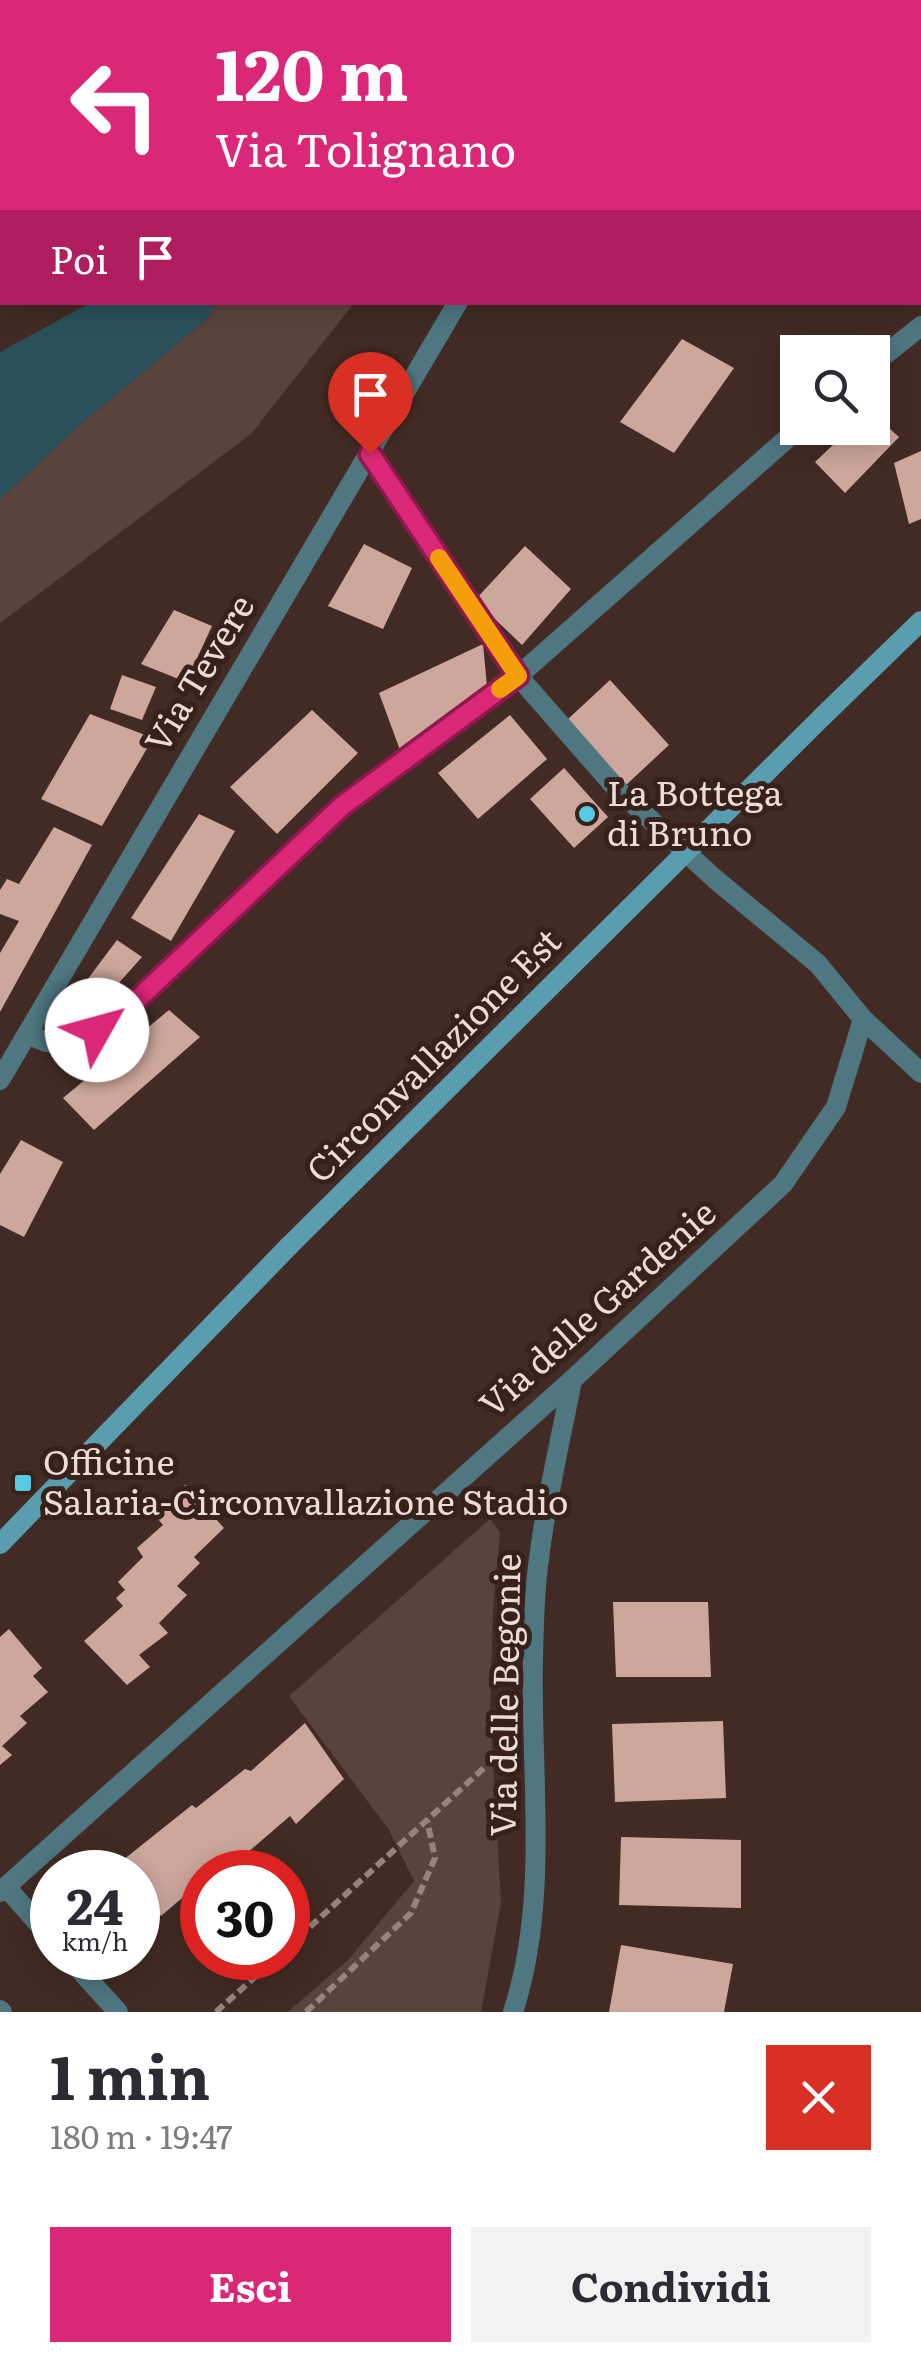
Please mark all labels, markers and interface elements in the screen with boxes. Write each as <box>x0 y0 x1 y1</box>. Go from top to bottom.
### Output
text: 120 m <box>215 19 408 123</box>
icon: left <box>50 40 180 170</box>
text: Via Tolignano <box>215 114 516 181</box>
text: Poi <box>50 229 108 286</box>
icon: arrive <box>128 230 183 285</box>
map controls <box>780 335 890 445</box>
button: search <box>780 335 890 445</box>
pin <box>328 352 413 455</box>
icon: arrive <box>343 367 398 422</box>
street label: Via Tevere <box>130 584 265 761</box>
place label: La Bottega di Bruno <box>607 765 783 857</box>
marker: La Bottega di Bruno <box>576 803 598 825</box>
street label: Circonvallazione Est <box>293 915 571 1193</box>
position arrow <box>45 978 149 1082</box>
street label: Via delle Gardenie <box>466 1186 726 1427</box>
place label: Officine Salaria-Circonvallazione Stadio <box>43 1434 569 1526</box>
marker: Officine Salaria-Circonvallazione Stadio <box>12 1472 34 1494</box>
street label: Via delle Begonie <box>475 1553 531 1837</box>
speed limit sign: 30 <box>180 1850 310 1980</box>
text: 24 <box>66 1866 123 1940</box>
text: km/h <box>62 1922 128 1959</box>
text: 1 min <box>50 2029 210 2118</box>
button: close <box>766 2045 871 2150</box>
text: 180 m · 19:47 <box>50 2111 233 2159</box>
button: Esci <box>50 2227 451 2342</box>
button: Condividi <box>471 2227 871 2342</box>

